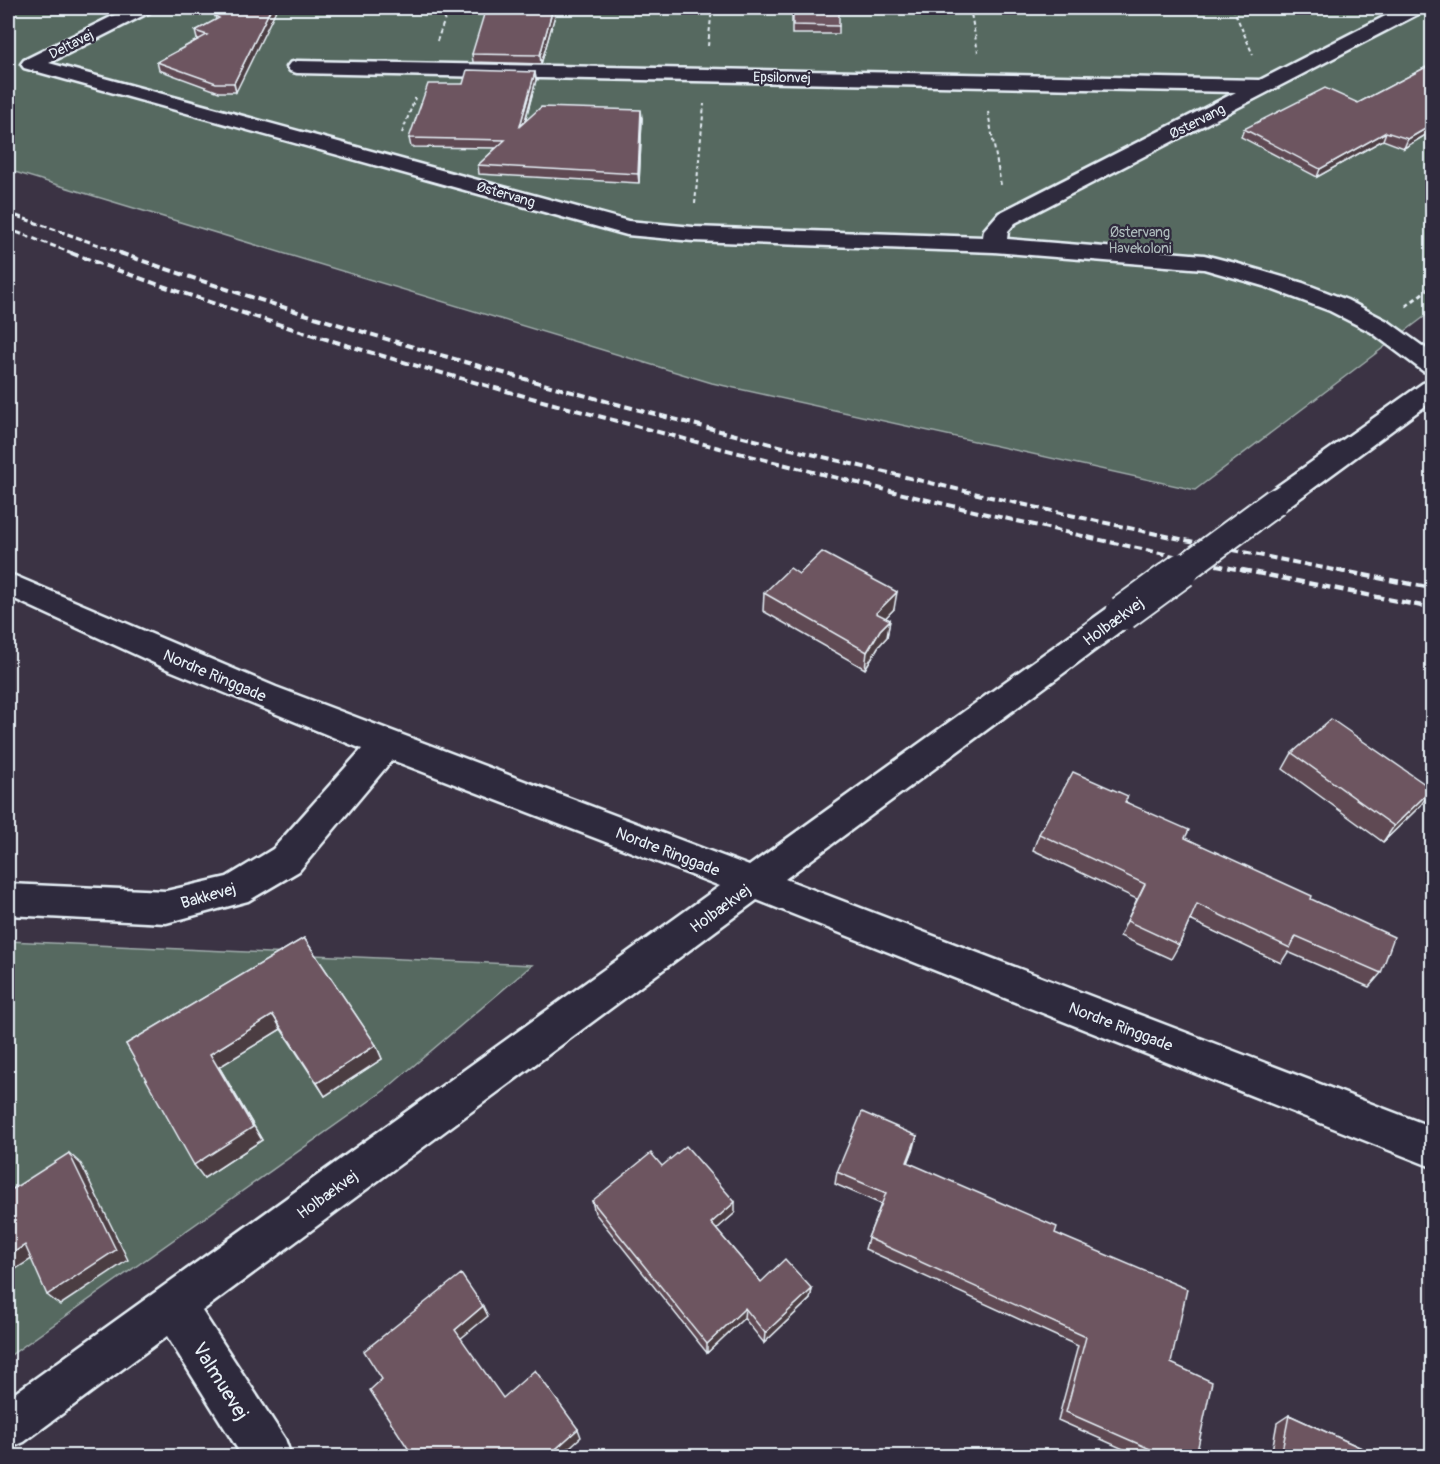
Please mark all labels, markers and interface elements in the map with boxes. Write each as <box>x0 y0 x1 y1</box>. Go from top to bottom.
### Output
street label: Deltavej <box>46 26 96 63</box>
street label: Epsilonvej <box>753 68 811 87</box>
street label: Østervang <box>1167 100 1228 143</box>
street label: Østervang <box>475 178 537 211</box>
park label: Østervang Havekoloni <box>1108 224 1172 257</box>
street label: Holbækvej <box>1079 593 1148 651</box>
street label: Nordre Ringgade <box>160 645 269 707</box>
street label: Nordre Ringgade <box>613 823 723 881</box>
street label: Bakkevej <box>178 879 238 913</box>
street label: Holbækvej <box>686 880 755 938</box>
street label: Nordre Ringgade <box>1066 998 1176 1056</box>
street label: Holbækvej <box>293 1166 362 1224</box>
street label: Valmuevej <box>187 1338 254 1425</box>

